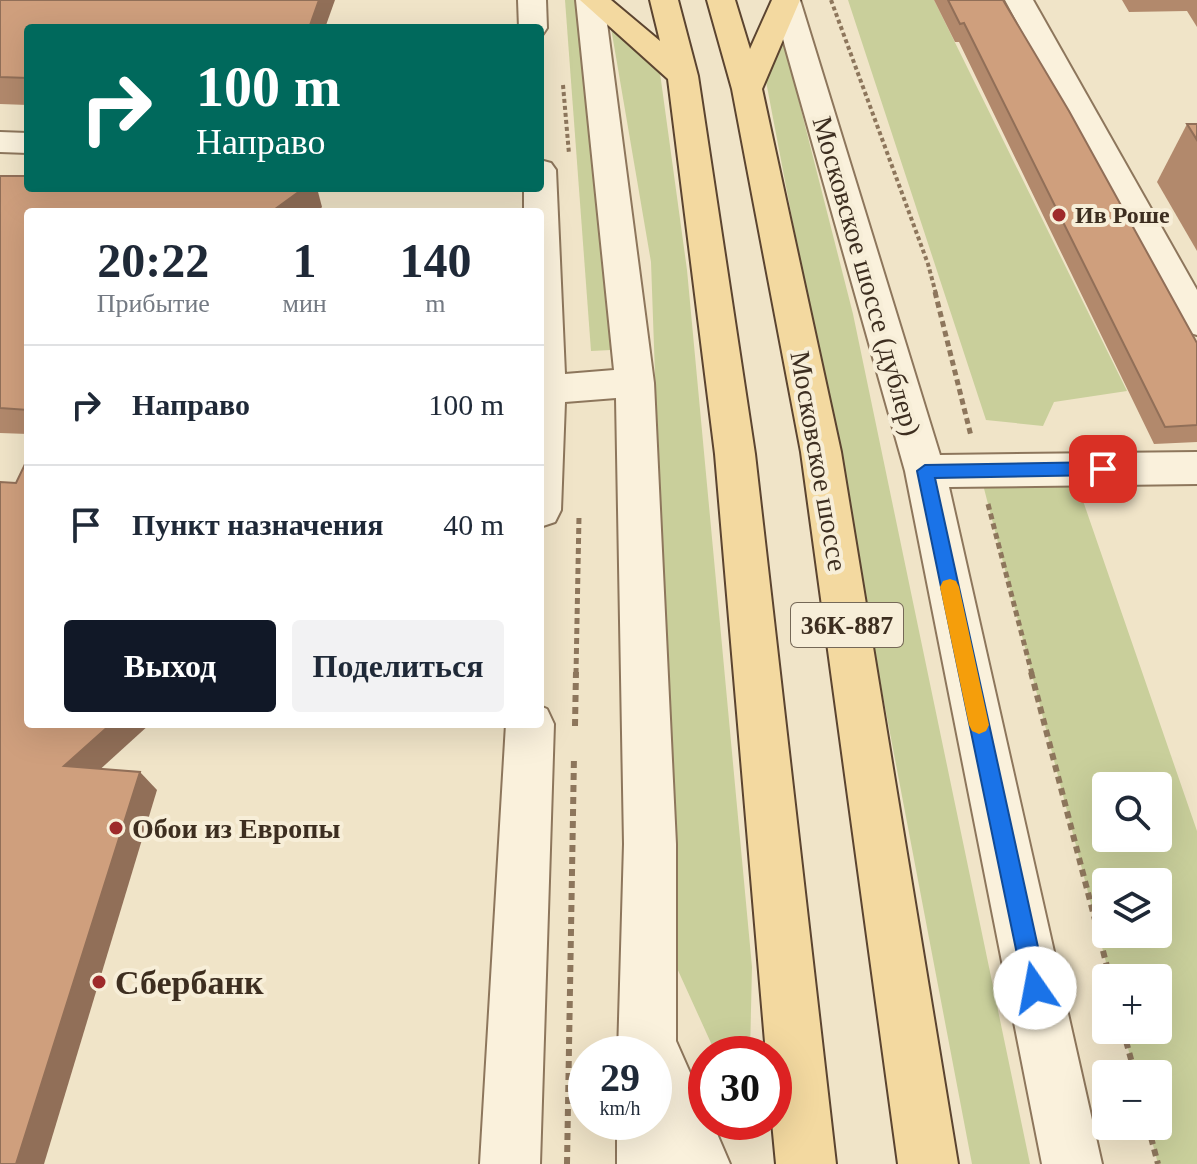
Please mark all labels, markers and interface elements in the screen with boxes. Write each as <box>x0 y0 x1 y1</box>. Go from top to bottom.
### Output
icon: right <box>64 56 168 160</box>
text: 100 m <box>196 56 341 118</box>
street label: Московское шоссе (дублер) <box>807 113 927 439</box>
text: Направо <box>196 122 326 162</box>
place label: Ив Роше <box>1075 202 1170 228</box>
marker: Ив Роше <box>1050 206 1068 224</box>
text: 20:22 <box>97 234 209 287</box>
text: 1 <box>293 234 317 287</box>
text: 140 <box>399 234 471 287</box>
text: Прибытие <box>97 289 210 318</box>
text: мин <box>282 289 327 318</box>
text: m <box>425 289 445 318</box>
street label: Московское шоссе <box>784 349 854 573</box>
icon: right <box>64 383 108 427</box>
text: Направо <box>132 388 250 421</box>
text: 100 m <box>428 388 504 421</box>
pin <box>1069 435 1137 503</box>
icon: arrive <box>1081 447 1125 491</box>
icon: arrive <box>64 503 108 547</box>
text: Пункт назначения <box>132 508 384 541</box>
text: 40 m <box>443 508 504 541</box>
road number: 36К-887 <box>791 603 903 647</box>
button: Выход <box>64 620 276 712</box>
button: Поделиться <box>292 620 504 712</box>
map controls <box>1092 772 1172 1140</box>
button: search <box>1092 772 1172 852</box>
place label: Обои из Европы <box>132 813 340 844</box>
marker: Обои из Европы <box>107 819 125 837</box>
button: layers <box>1092 868 1172 948</box>
position arrow <box>993 946 1077 1030</box>
place label: Сбербанк <box>115 964 264 1001</box>
button: + <box>1092 964 1172 1044</box>
marker: Сбербанк <box>90 973 108 991</box>
speed limit sign: 30 <box>688 1036 792 1140</box>
text: 29 <box>600 1055 640 1100</box>
button: − <box>1092 1060 1172 1140</box>
text: km/h <box>599 1097 641 1119</box>

